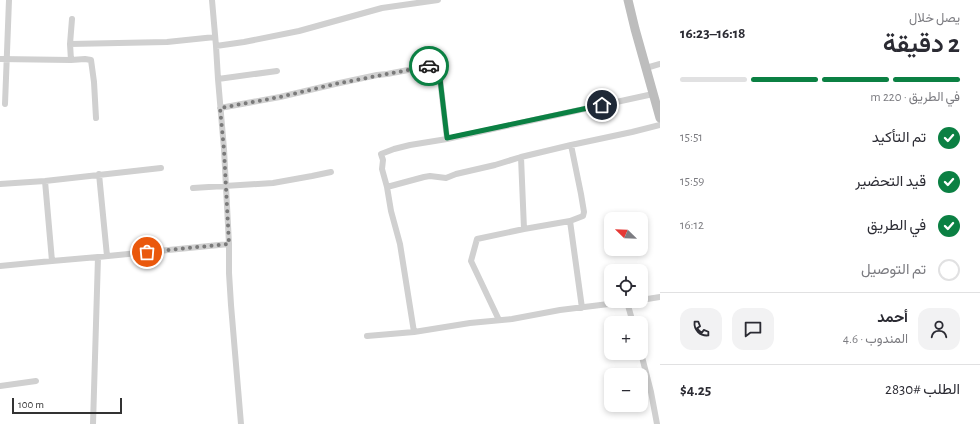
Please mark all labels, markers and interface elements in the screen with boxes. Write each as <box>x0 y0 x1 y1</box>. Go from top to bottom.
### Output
text: يصل خلال <box>909 12 960 25</box>
text: 16:18–16:23 <box>680 26 745 41</box>
text: 2 دقيقة <box>883 31 960 57</box>
courier <box>409 46 449 86</box>
icon: car <box>418 55 440 77</box>
pin <box>585 88 619 122</box>
text: في الطريق · 220 m <box>870 91 960 104</box>
icon: home <box>591 94 613 116</box>
icon: check <box>938 127 960 149</box>
text: تم التأكيد <box>872 130 926 145</box>
text: 15:51 <box>680 131 703 144</box>
icon: check <box>938 171 960 193</box>
text: قيد التحضير <box>855 174 926 189</box>
text: 15:59 <box>680 175 704 188</box>
north arrow <box>604 212 648 256</box>
map controls <box>604 212 648 412</box>
icon: check <box>938 215 960 237</box>
text: في الطريق <box>867 218 926 233</box>
text: 16:12 <box>680 219 704 232</box>
pin <box>130 235 164 269</box>
icon: bag <box>136 241 158 263</box>
text: تم التوصيل <box>861 262 926 277</box>
button: locate <box>604 264 648 308</box>
button: phone <box>680 308 722 350</box>
button: chat <box>732 308 774 350</box>
button: person <box>918 308 960 350</box>
text: أحمد <box>877 310 908 325</box>
button: + <box>604 316 648 360</box>
text: المندوب · 4.6 <box>843 333 908 346</box>
button: − <box>604 368 648 412</box>
text: الطلب #2830 <box>885 382 960 397</box>
text: $4.25 <box>680 383 711 398</box>
scale bar <box>12 396 122 415</box>
text: 100 m <box>18 399 44 410</box>

